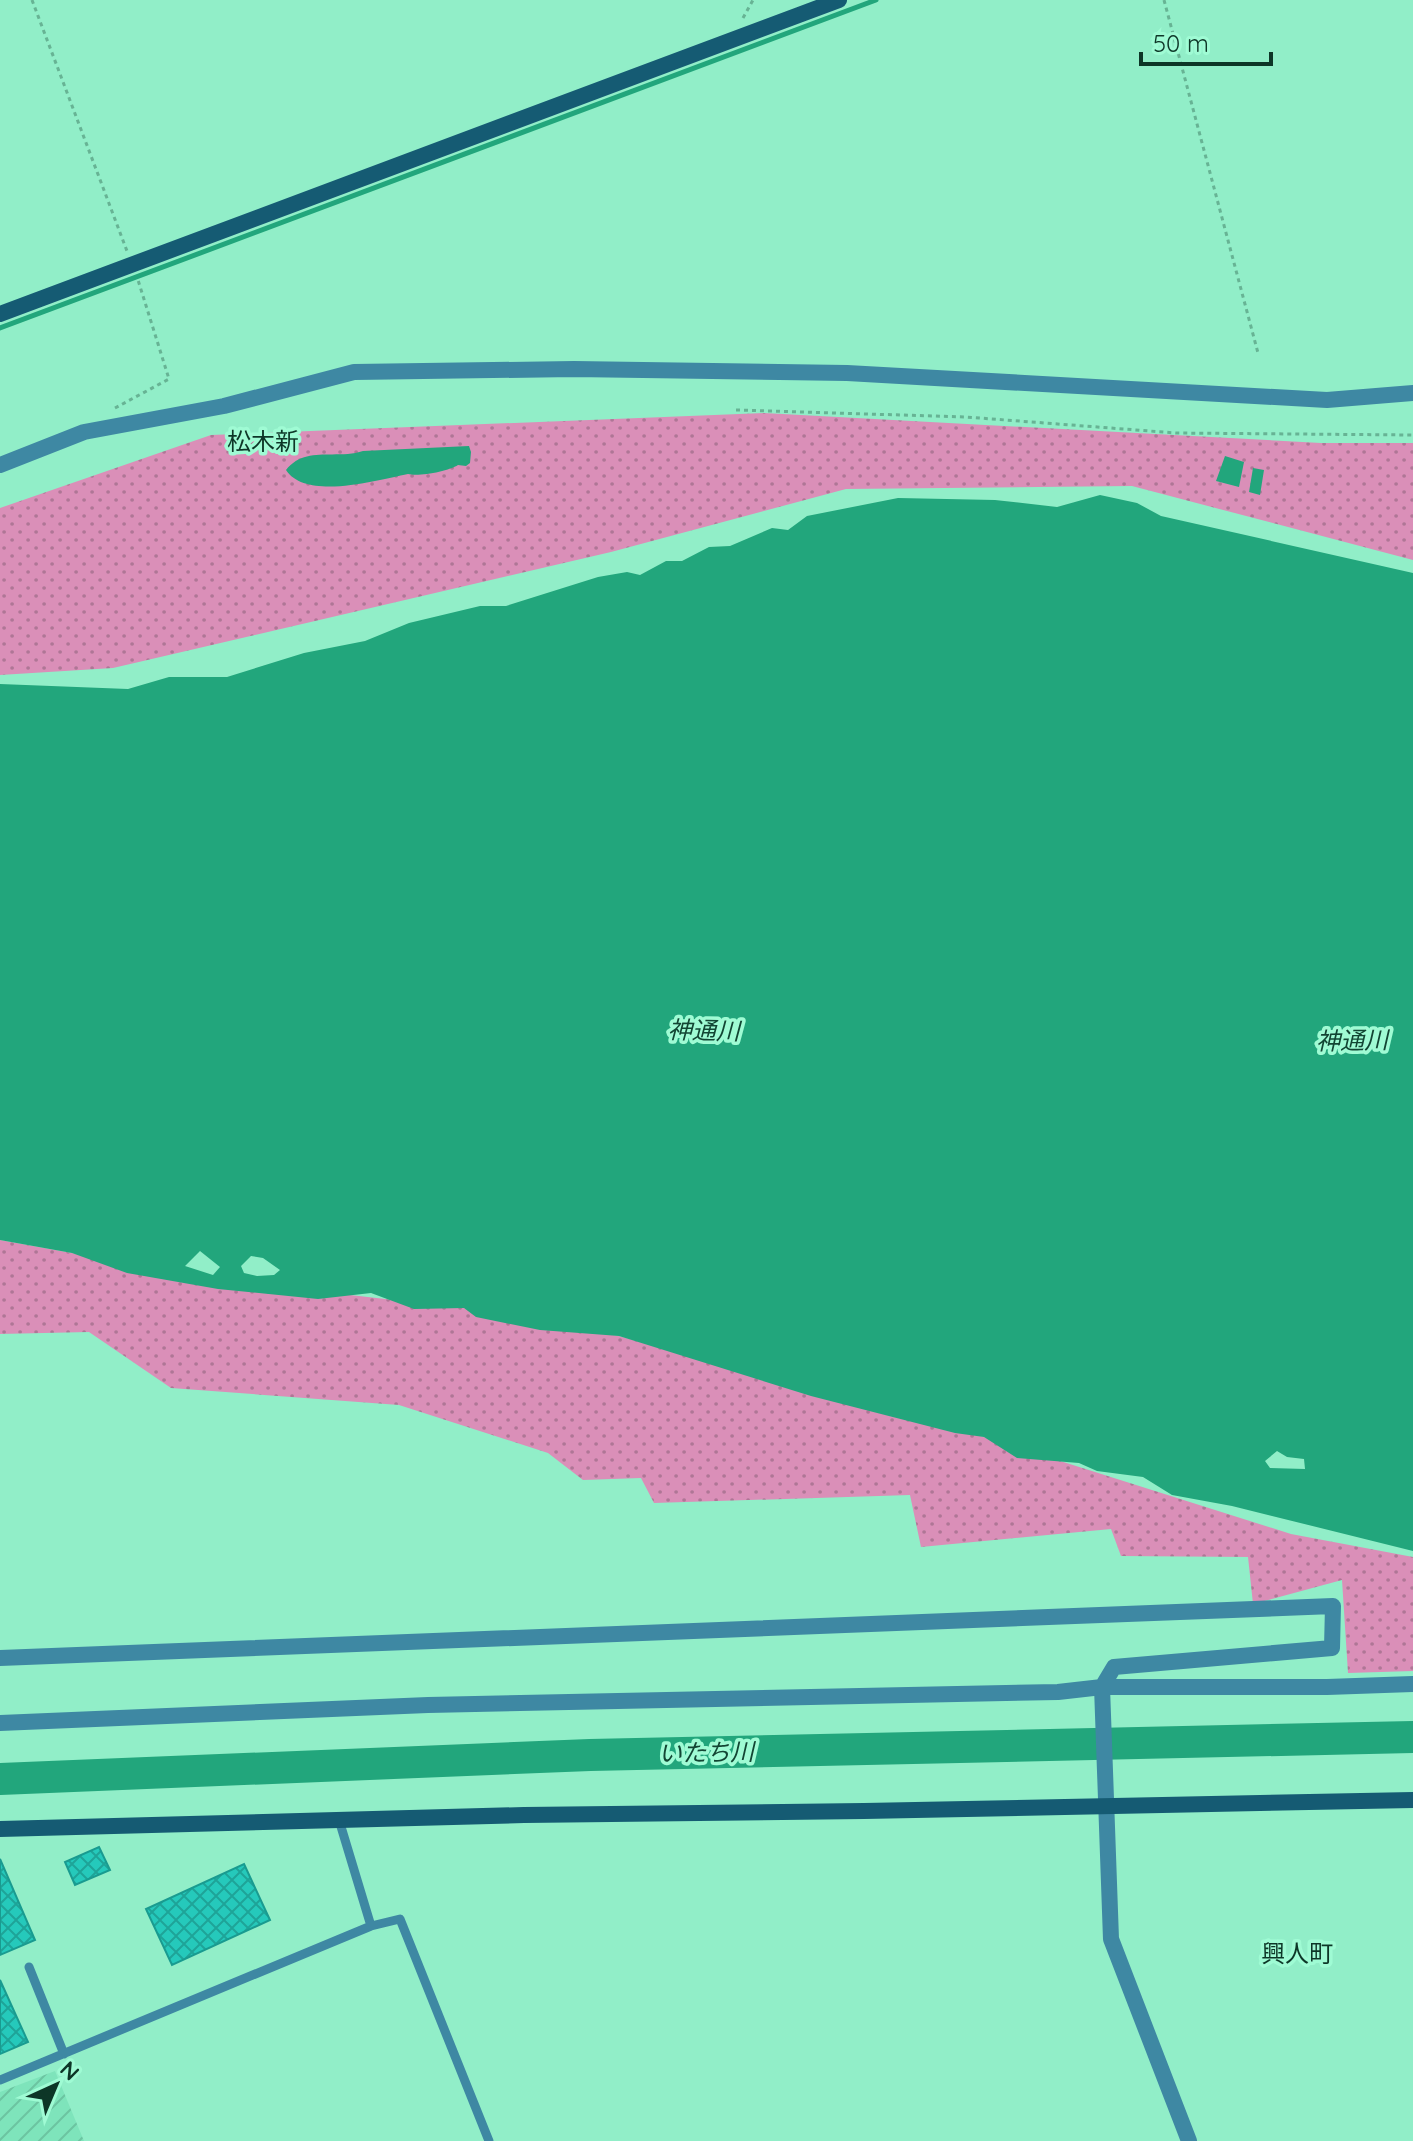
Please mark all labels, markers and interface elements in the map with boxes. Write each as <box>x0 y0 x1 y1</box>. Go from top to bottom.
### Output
scale bar <box>1141 16 1271 66</box>
text: 50 m <box>1153 28 1209 58</box>
district label: 松木新 <box>227 426 299 456</box>
water label: 神通川 <box>668 1014 743 1046</box>
water label: 神通川 <box>1316 1024 1391 1056</box>
water label: いたち川 <box>658 1736 757 1768</box>
district label: 興人町 <box>1261 1938 1333 1968</box>
north arrow <box>16 2045 96 2125</box>
text: N <box>54 2055 85 2086</box>

